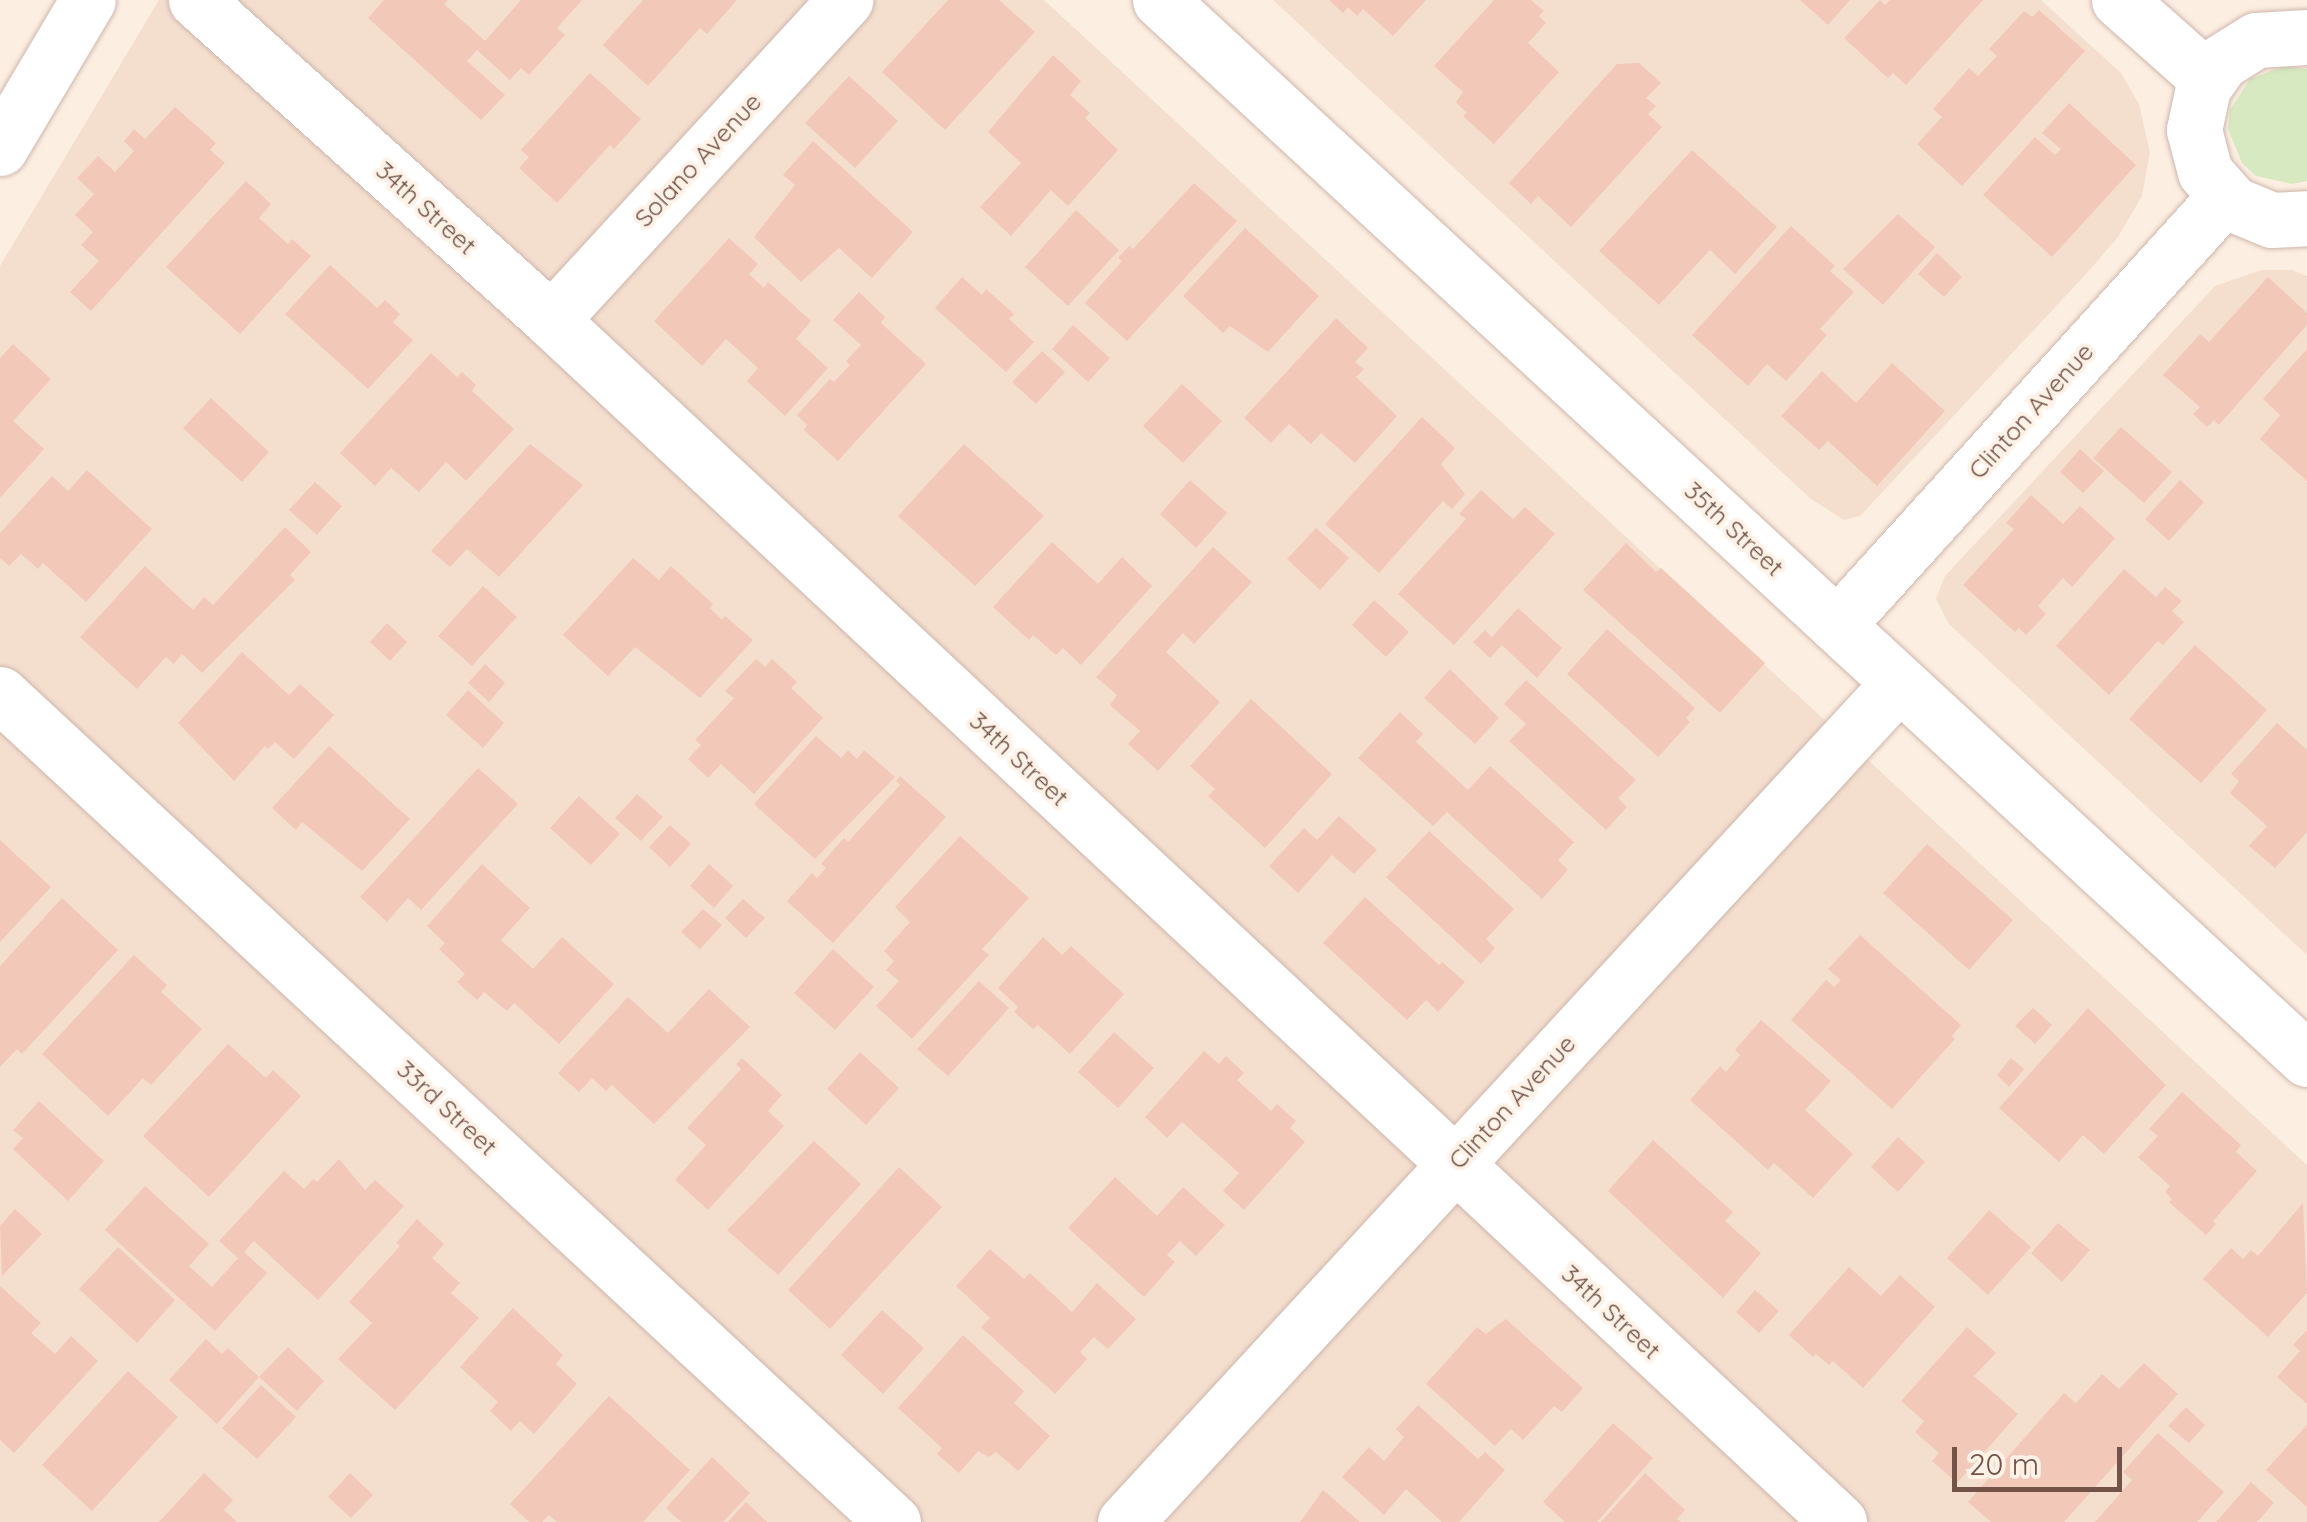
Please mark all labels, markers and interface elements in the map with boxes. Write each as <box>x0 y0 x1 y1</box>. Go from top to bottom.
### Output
street label: Solano Avenue <box>628 87 768 233</box>
street label: 34th Street <box>370 155 482 261</box>
street label: Clinton Avenue <box>1962 337 2100 485</box>
street label: 35th Street <box>1678 476 1790 582</box>
street label: 34th Street <box>963 706 1075 812</box>
street label: Clinton Avenue <box>1442 1029 1582 1175</box>
street label: 33rd Street <box>391 1054 503 1162</box>
street label: 34th Street <box>1555 1259 1667 1365</box>
scale bar <box>1957 1427 2127 1489</box>
text: 20 m <box>1969 1445 2039 1483</box>

